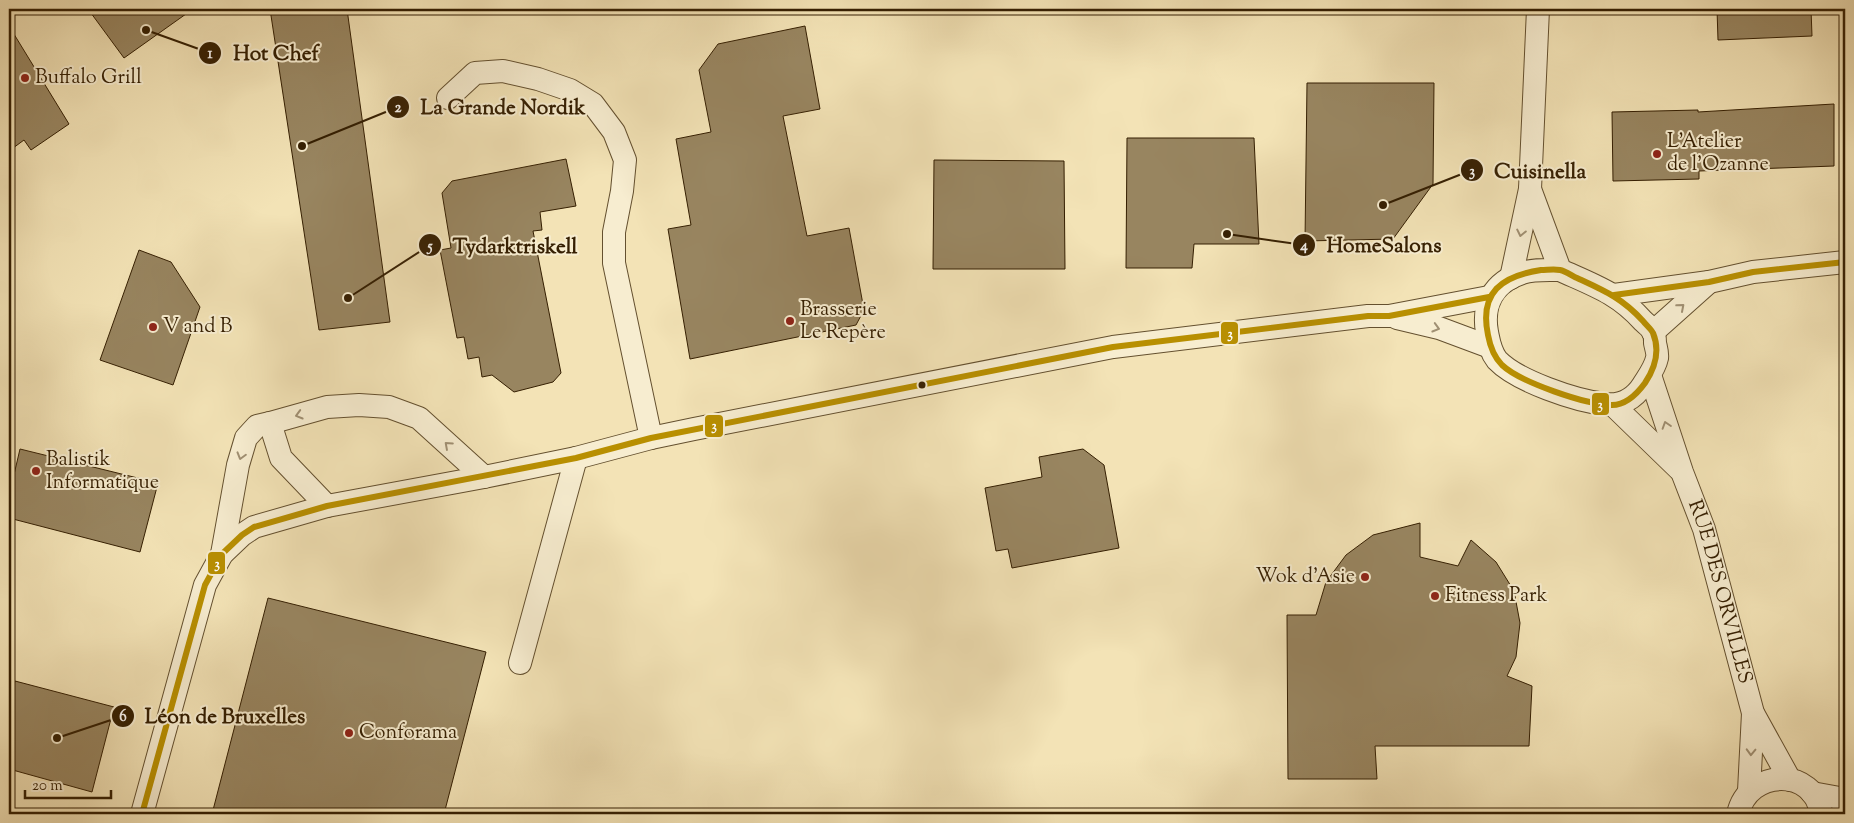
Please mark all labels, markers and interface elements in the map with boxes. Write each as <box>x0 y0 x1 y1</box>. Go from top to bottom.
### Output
callout: Hot Chef <box>198 35 329 71</box>
text: Hot Chef <box>233 40 321 70</box>
text: 1 <box>207 44 213 65</box>
place label: Buffalo Grill <box>35 64 142 93</box>
marker: Buffalo Grill <box>19 72 31 84</box>
callout: La Grande Nordik <box>386 89 595 125</box>
text: La Grande Nordik <box>421 94 586 124</box>
text: 2 <box>394 98 402 119</box>
place label: L'Atelier de l'Ozanne <box>1667 128 1769 180</box>
marker: L'Atelier de l'Ozanne <box>1651 148 1663 160</box>
callout: Cuisinella <box>1459 152 1596 188</box>
text: Cuisinella <box>1494 158 1586 188</box>
text: 3 <box>1469 162 1475 183</box>
callout: Tydarktriskell <box>417 227 587 263</box>
callout: HomeSalons <box>1291 227 1451 263</box>
one-way arrow <box>1516 229 1527 238</box>
text: HomeSalons <box>1326 232 1442 262</box>
text: Tydarktriskell <box>453 233 578 263</box>
text: 4 <box>1299 236 1308 257</box>
text: 5 <box>426 237 433 258</box>
place label: Brasserie Le Repère <box>800 296 886 348</box>
one-way arrow <box>1676 304 1685 313</box>
place label: V and B <box>163 313 233 342</box>
marker: Brasserie Le Repère <box>784 315 796 327</box>
marker: V and B <box>147 321 159 333</box>
line badge: 3 <box>1220 321 1239 345</box>
one-way arrow <box>1432 322 1441 333</box>
text: 3 <box>1227 325 1233 345</box>
unlabelled marker <box>917 380 927 390</box>
line badge: 3 <box>1591 392 1610 416</box>
text: 3 <box>1597 396 1603 416</box>
one-way arrow <box>295 409 304 420</box>
line badge: 3 <box>704 414 724 438</box>
text: 3 <box>711 417 717 437</box>
one-way arrow <box>1662 422 1672 430</box>
one-way arrow <box>445 441 454 450</box>
place label: Balistik Informatique <box>46 446 159 498</box>
one-way arrow <box>236 452 246 460</box>
marker: Balistik Informatique <box>30 465 42 477</box>
street label: RUE DES ORVILLES <box>1680 496 1759 687</box>
line badge: 3 <box>207 551 226 575</box>
text: 3 <box>214 555 220 575</box>
place label: Wok d'Asie <box>1256 563 1355 592</box>
marker: Wok d'Asie <box>1359 571 1371 583</box>
place label: Fitness Park <box>1445 582 1547 611</box>
marker: Fitness Park <box>1429 590 1441 602</box>
callout: Léon de Bruxelles <box>110 698 316 734</box>
text: Léon de Bruxelles <box>145 703 305 733</box>
text: 6 <box>119 707 127 728</box>
place label: Conforama <box>359 719 457 748</box>
marker: Conforama <box>343 727 355 739</box>
one-way arrow <box>1746 749 1756 757</box>
scale bar <box>25 768 111 800</box>
text: 20 m <box>32 776 63 797</box>

